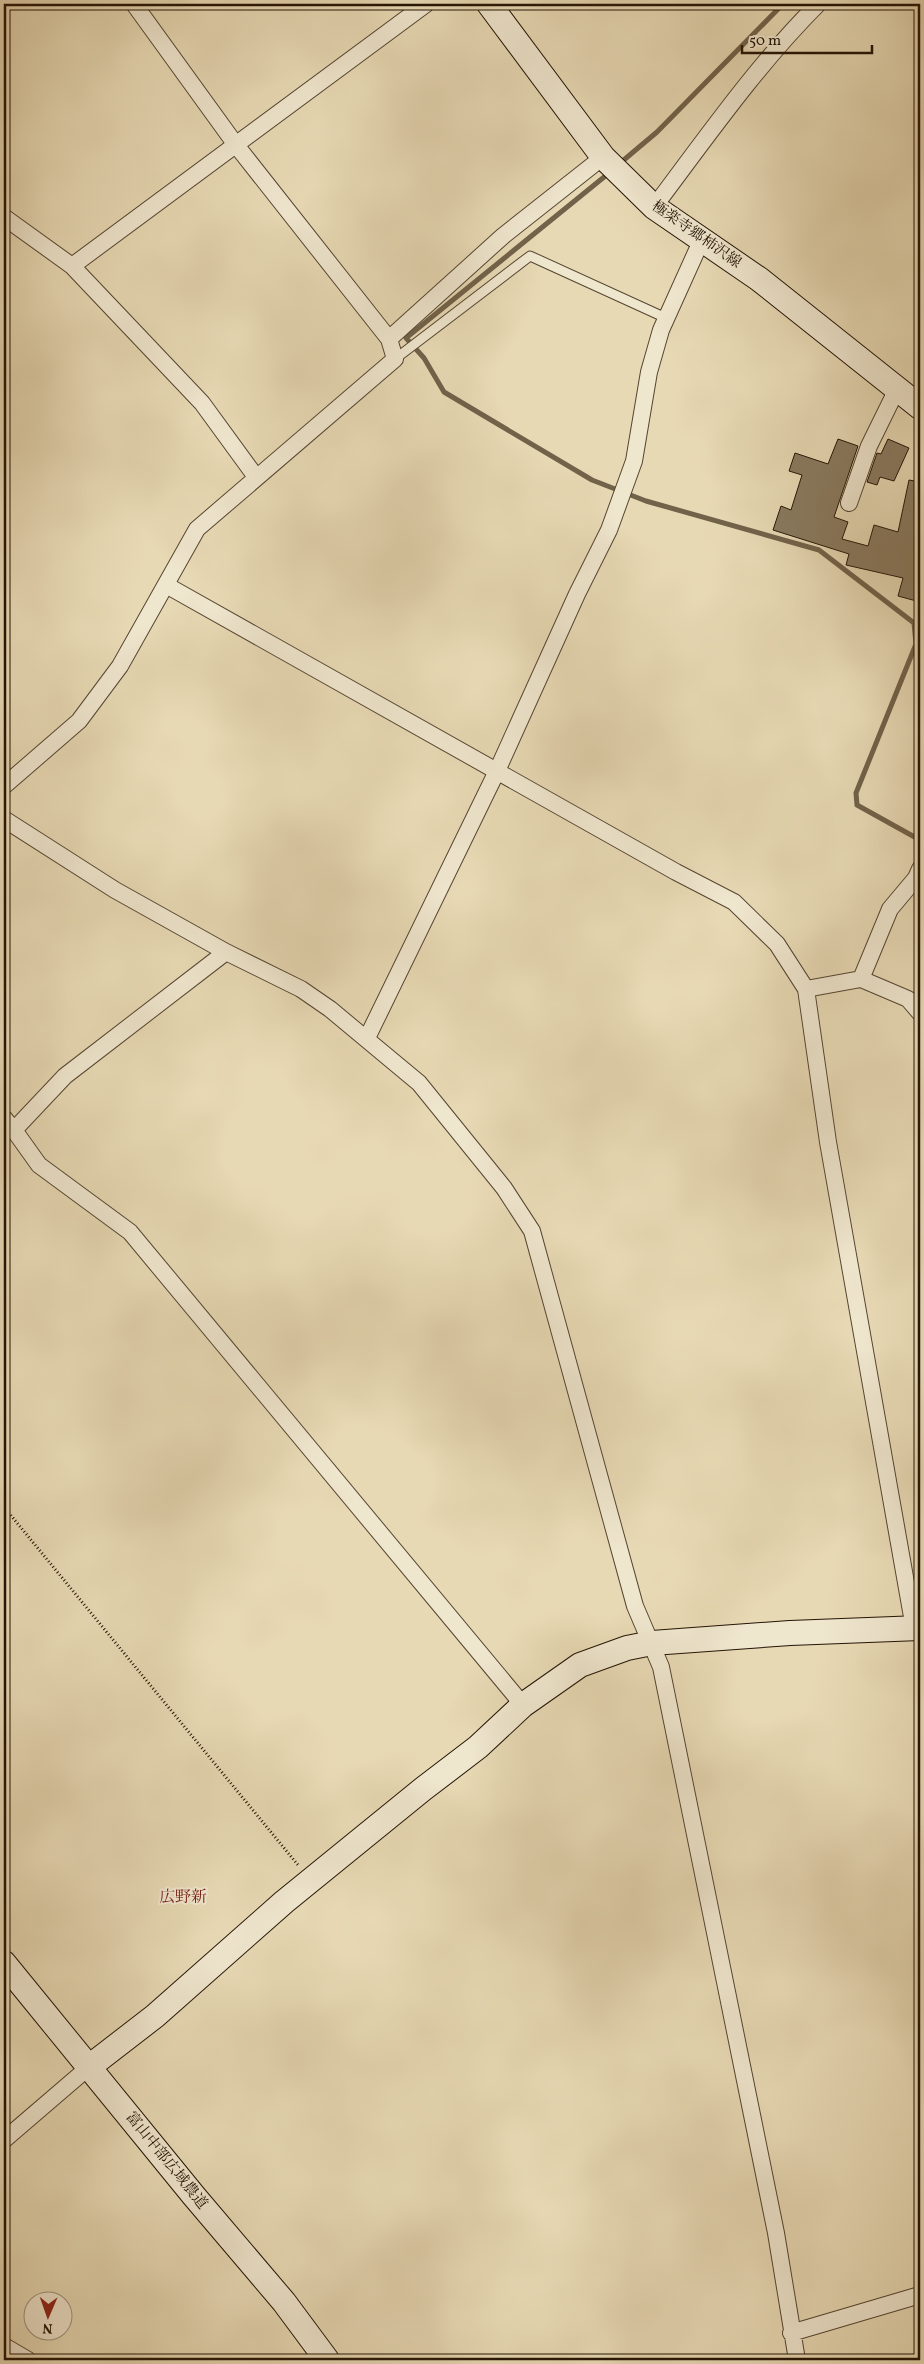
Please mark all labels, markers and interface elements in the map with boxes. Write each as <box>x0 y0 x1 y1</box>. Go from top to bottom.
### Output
scale bar <box>742 22 872 54</box>
text: 50 m <box>749 31 781 52</box>
street label: 極楽寺郷柿沢線 <box>647 196 745 274</box>
district label: 広野新 <box>159 1887 207 1909</box>
street label: 富山中部広域農道 <box>120 2108 212 2214</box>
north arrow <box>22 2292 72 2342</box>
text: N <box>42 2318 53 2337</box>

